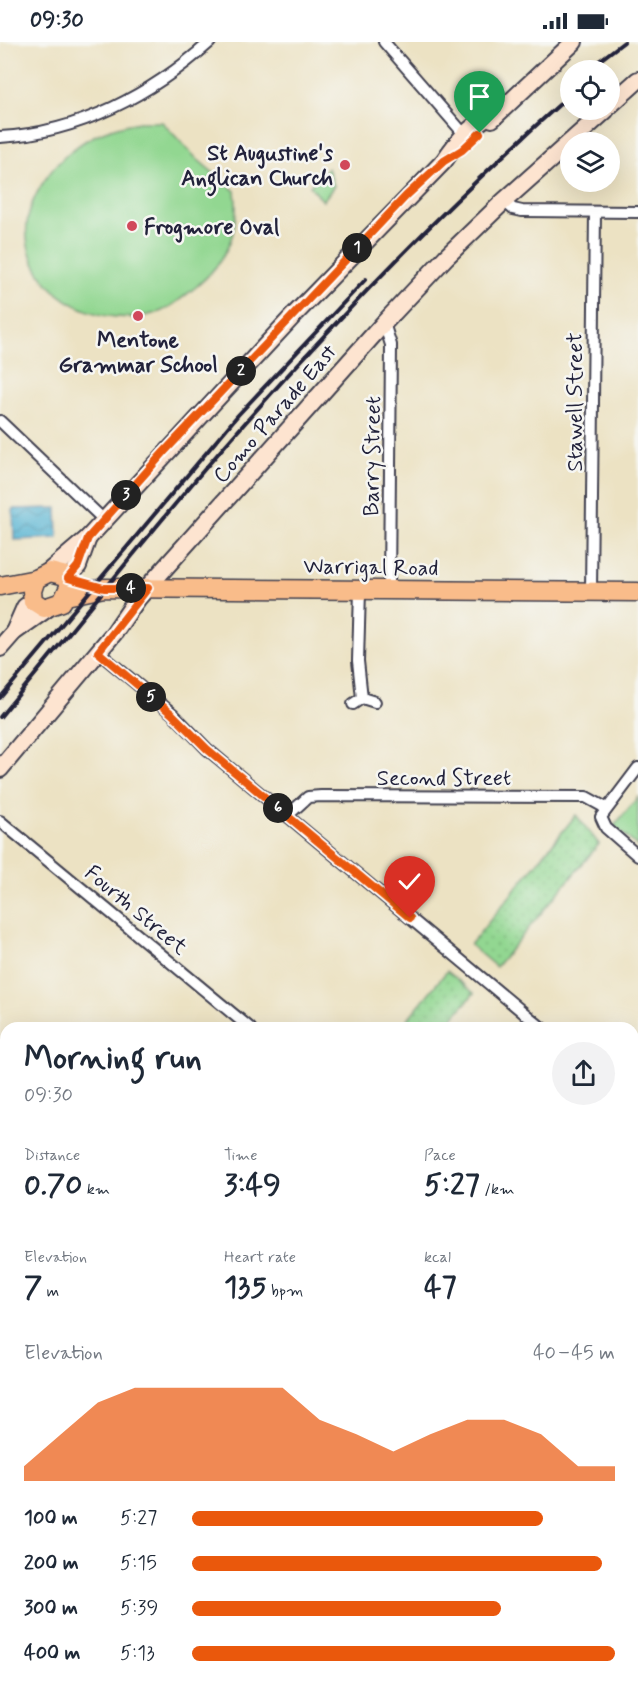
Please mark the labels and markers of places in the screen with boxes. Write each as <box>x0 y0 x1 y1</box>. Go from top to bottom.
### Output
pin <box>454 71 505 133</box>
place label: St Augustine's Anglican Church <box>181 140 333 197</box>
marker: St Augustine's Anglican Church <box>338 158 352 172</box>
place label: Frogmore Oval <box>144 214 280 243</box>
marker: Frogmore Oval <box>125 219 139 233</box>
pin: 1 <box>342 233 372 263</box>
marker: Mentone Grammar School <box>131 309 145 323</box>
place label: Mentone Grammar School <box>58 327 218 380</box>
pin: 2 <box>226 356 256 386</box>
pin: 3 <box>111 480 141 510</box>
pin: 4 <box>116 573 146 603</box>
pin: 5 <box>136 682 166 712</box>
pin: 6 <box>263 793 293 823</box>
pin <box>384 856 435 918</box>

